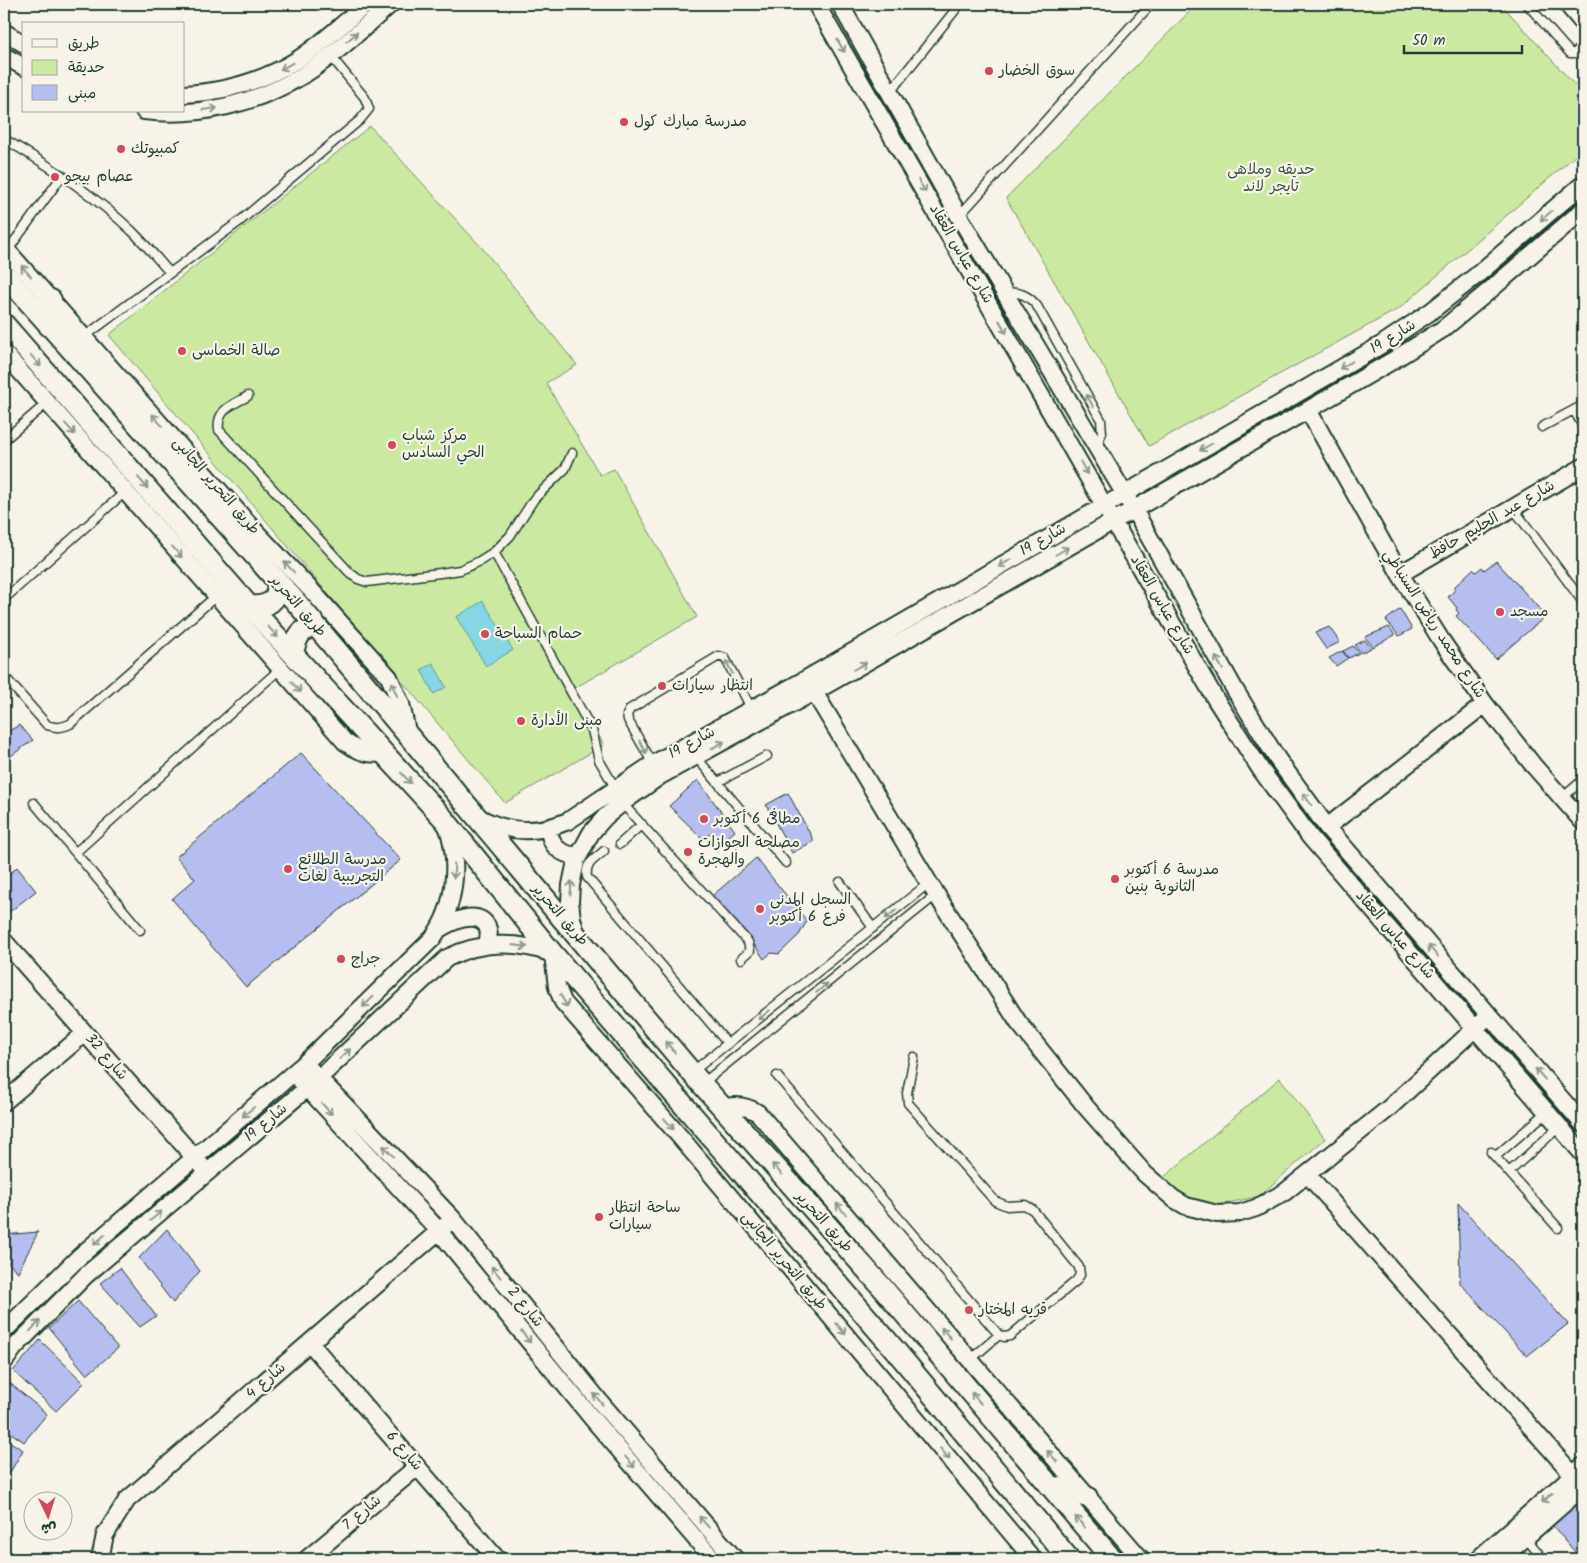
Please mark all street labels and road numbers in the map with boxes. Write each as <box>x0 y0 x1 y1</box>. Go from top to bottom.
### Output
street label: شارع عباس العقاد <box>923 200 999 308</box>
street label: شارع 19 <box>1365 313 1421 361</box>
street label: طريق التحرير الجانبى <box>166 432 266 540</box>
street label: شارع عبد الحليم حافظ <box>1425 474 1559 566</box>
street label: شارع 19 <box>1015 517 1071 563</box>
street label: شارع محمد رياض السنباطي <box>1377 545 1491 703</box>
street label: شارع عباس العقاد <box>1124 551 1200 659</box>
street label: طريق التحرير <box>263 568 332 643</box>
street label: شارع 19 <box>664 720 720 766</box>
street label: طريق التحرير <box>525 877 594 952</box>
street label: شارع عباس العقاد <box>1349 885 1441 985</box>
street label: شارع 32 <box>79 1028 133 1086</box>
street label: شارع 19 <box>239 1098 293 1148</box>
street label: طريق التحرير <box>788 1184 858 1258</box>
street label: طريق التحرير الجانبى <box>735 1206 833 1316</box>
street label: شارع 2 <box>501 1281 549 1333</box>
street label: شارع 4 <box>240 1357 292 1405</box>
street label: شارع 6 <box>380 1425 428 1477</box>
street label: شارع 7 <box>337 1489 387 1537</box>

